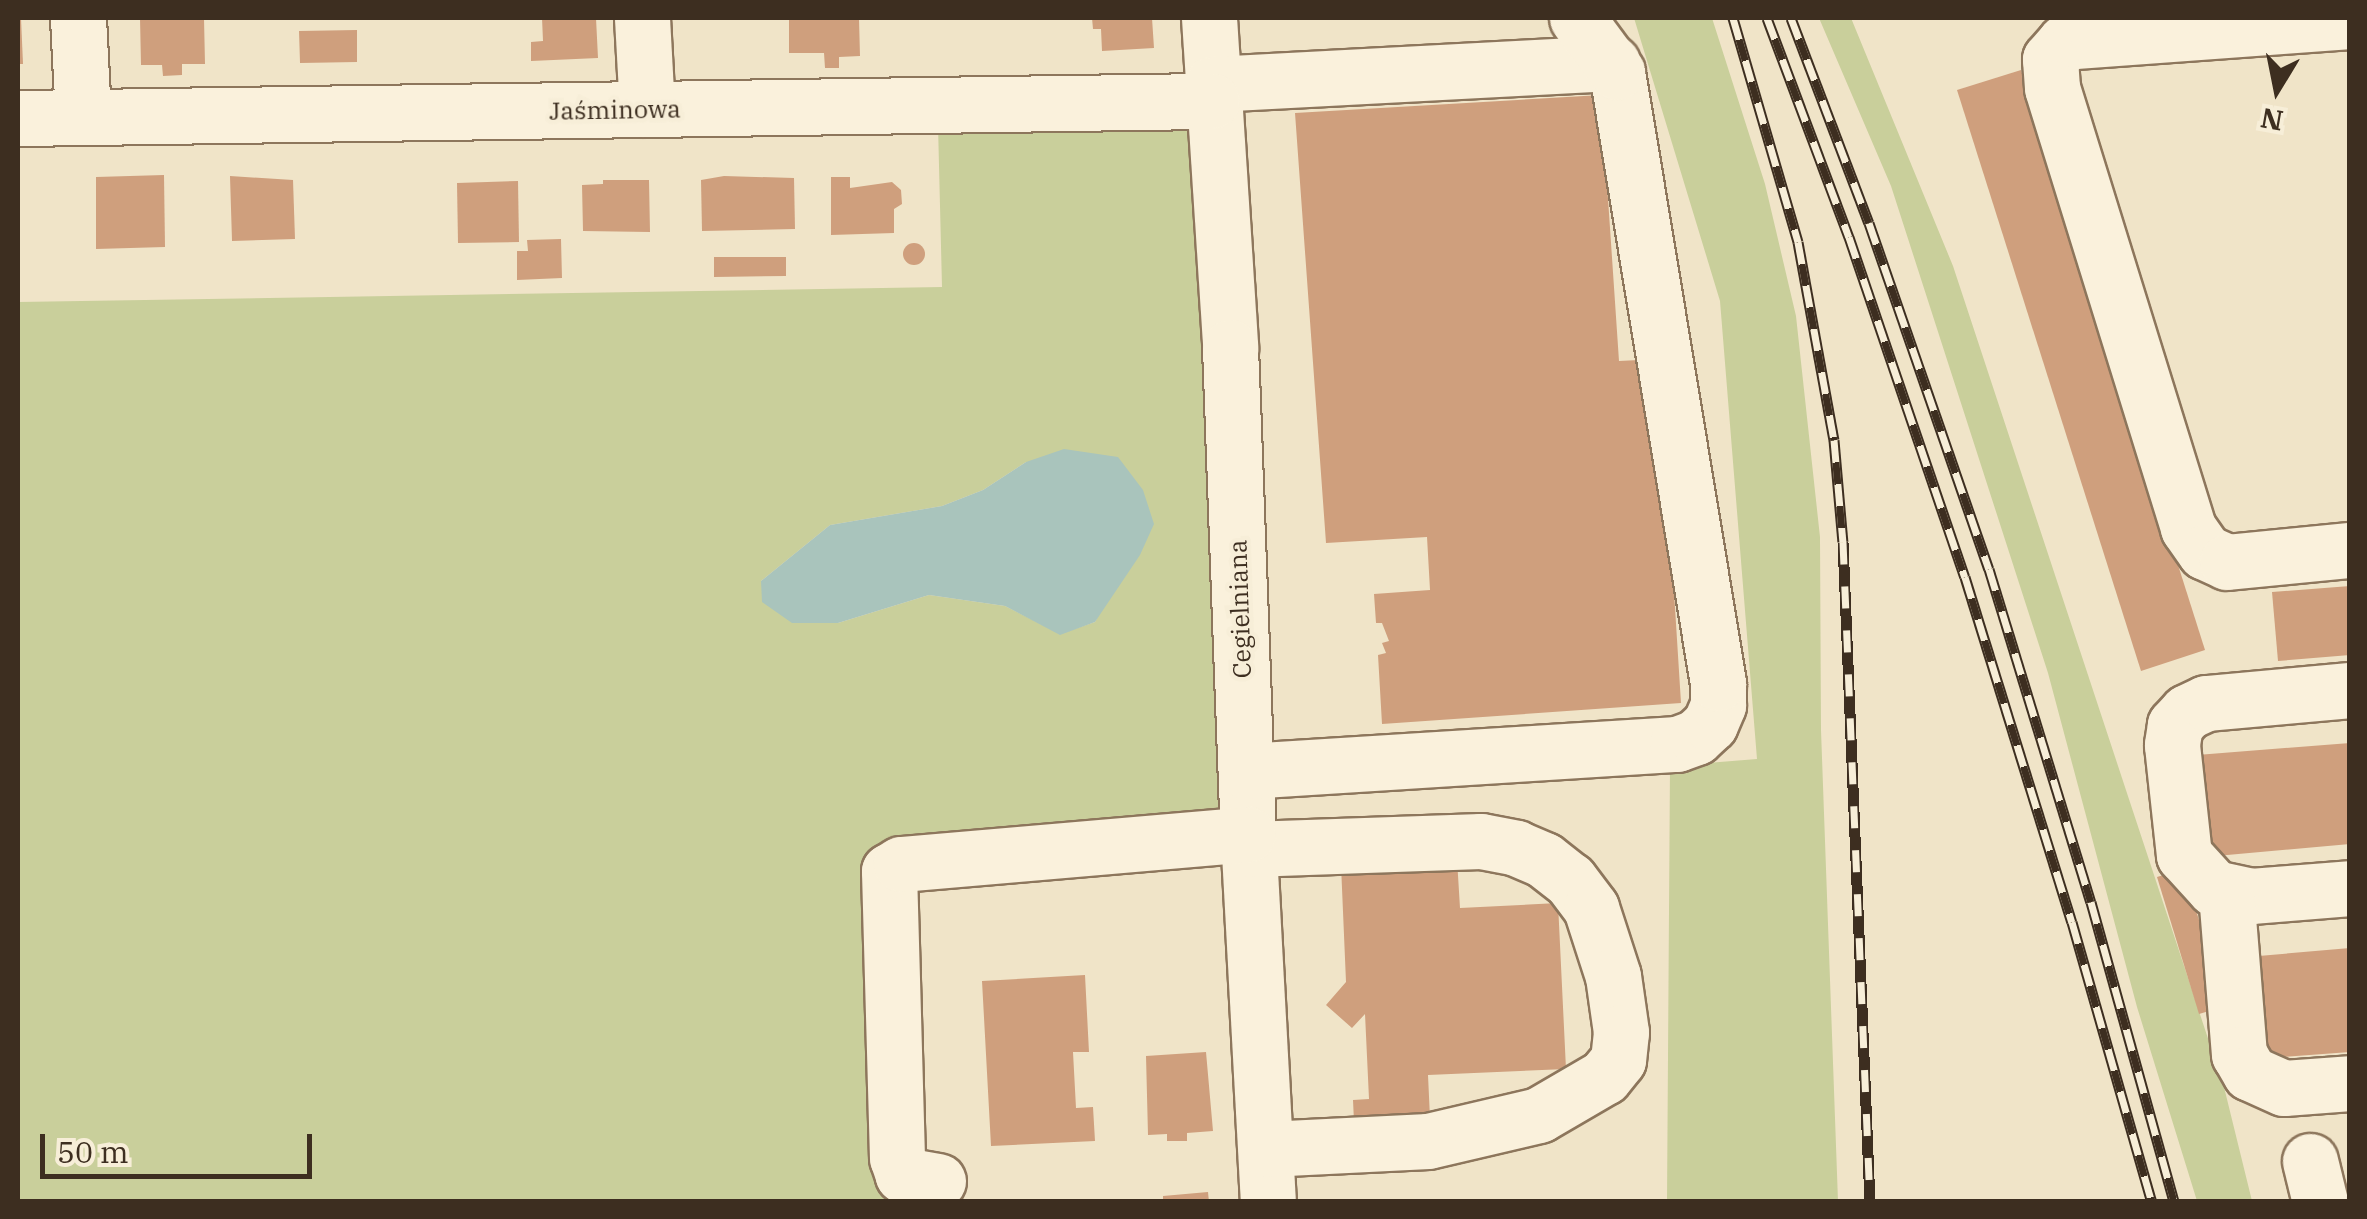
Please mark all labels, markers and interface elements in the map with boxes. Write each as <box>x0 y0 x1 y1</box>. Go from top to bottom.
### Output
north arrow <box>2227 40 2327 140</box>
street label: Jaśminowa <box>549 94 681 126</box>
text: N <box>2258 100 2286 140</box>
street label: Cegielniana <box>1223 539 1257 679</box>
scale bar <box>45 1114 318 1176</box>
text: 50 m <box>57 1132 129 1171</box>

